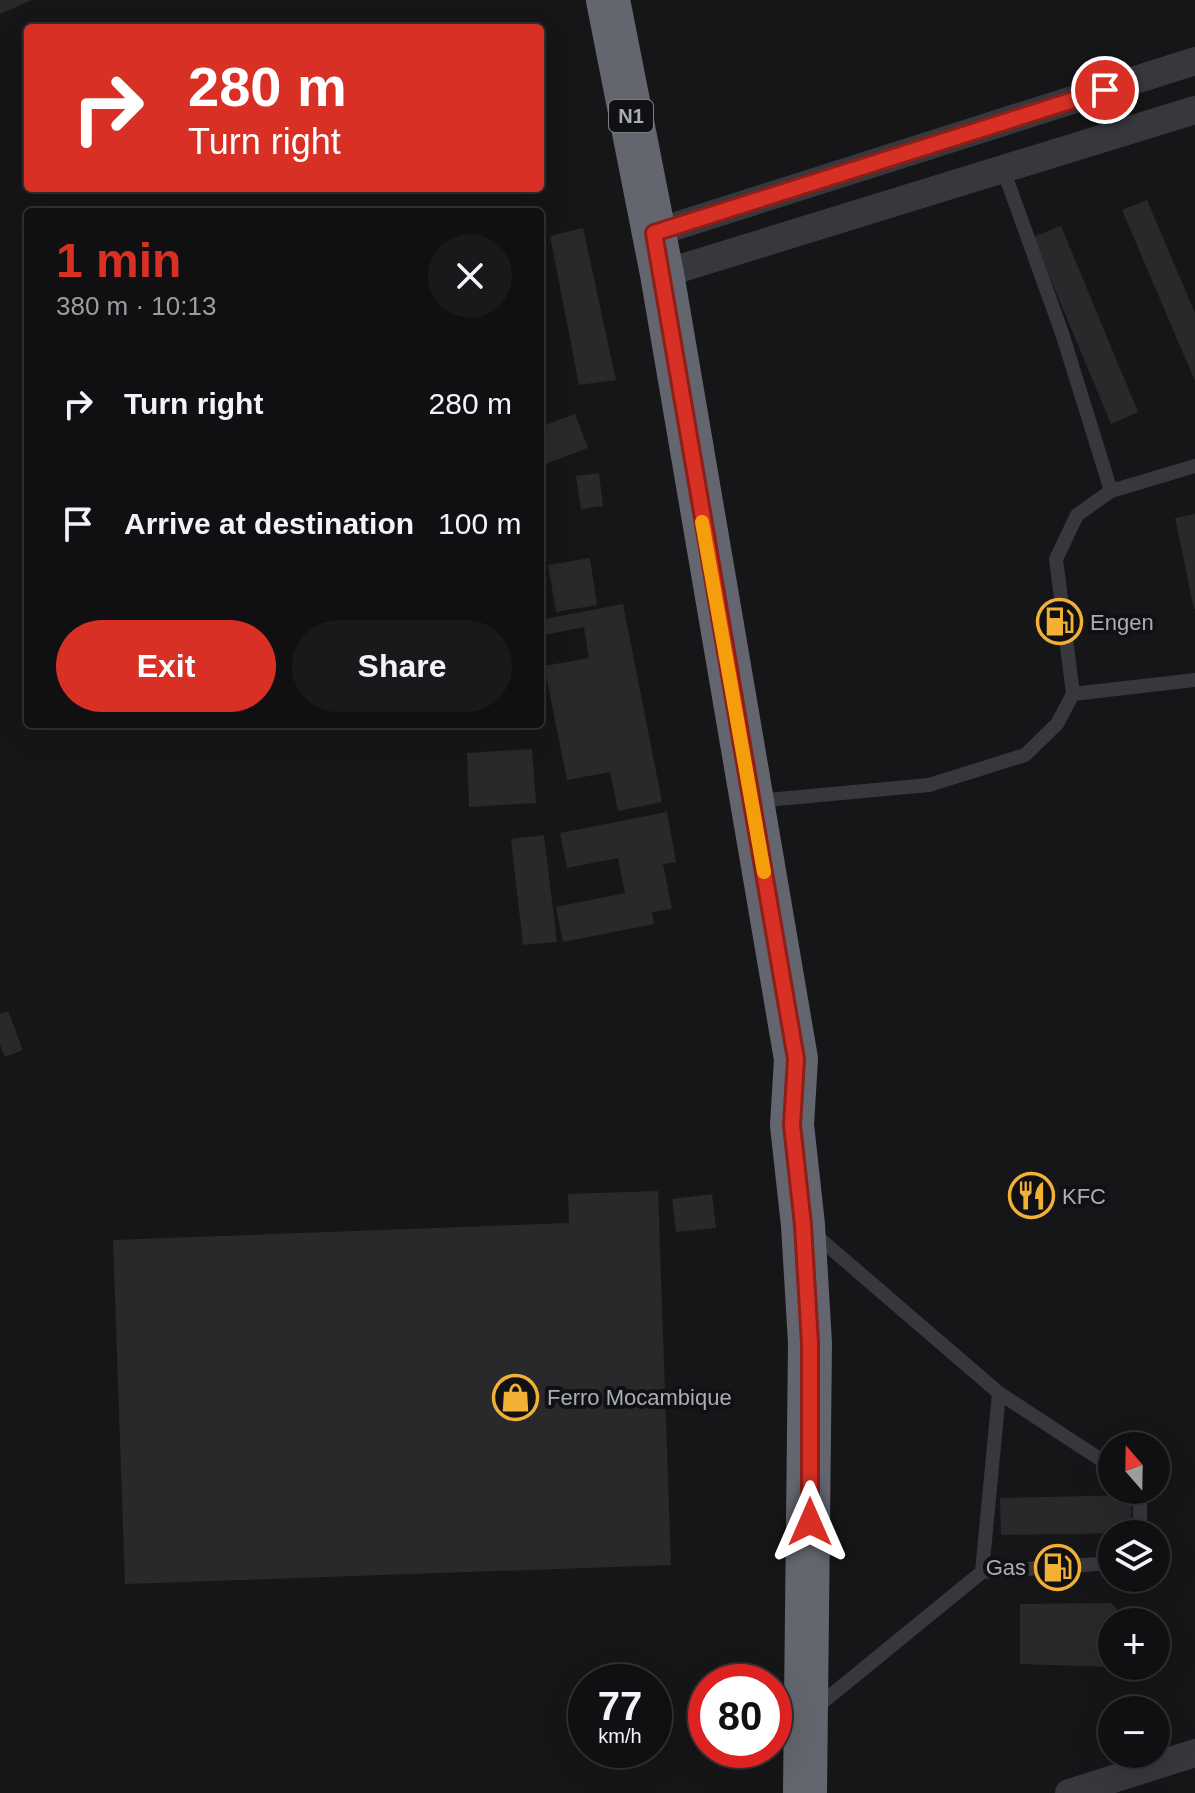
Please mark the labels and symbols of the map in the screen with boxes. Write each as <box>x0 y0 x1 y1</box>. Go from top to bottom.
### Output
pin <box>1071 56 1139 124</box>
road number: N1 <box>609 100 653 132</box>
fuel station icon: Engen <box>1035 598 1083 646</box>
place label: Engen <box>1090 610 1154 635</box>
restaurant icon: KFC <box>1007 1172 1055 1220</box>
place label: KFC <box>1062 1184 1106 1209</box>
shop icon: Ferro Mocambique <box>492 1373 540 1421</box>
place label: Ferro Mocambique <box>547 1385 732 1410</box>
north arrow <box>1098 1432 1170 1504</box>
position arrow <box>768 1480 852 1564</box>
fuel station icon: Gas <box>1033 1543 1081 1591</box>
place label: Gas <box>986 1555 1026 1580</box>
speed limit sign: 80 <box>688 1664 792 1768</box>

